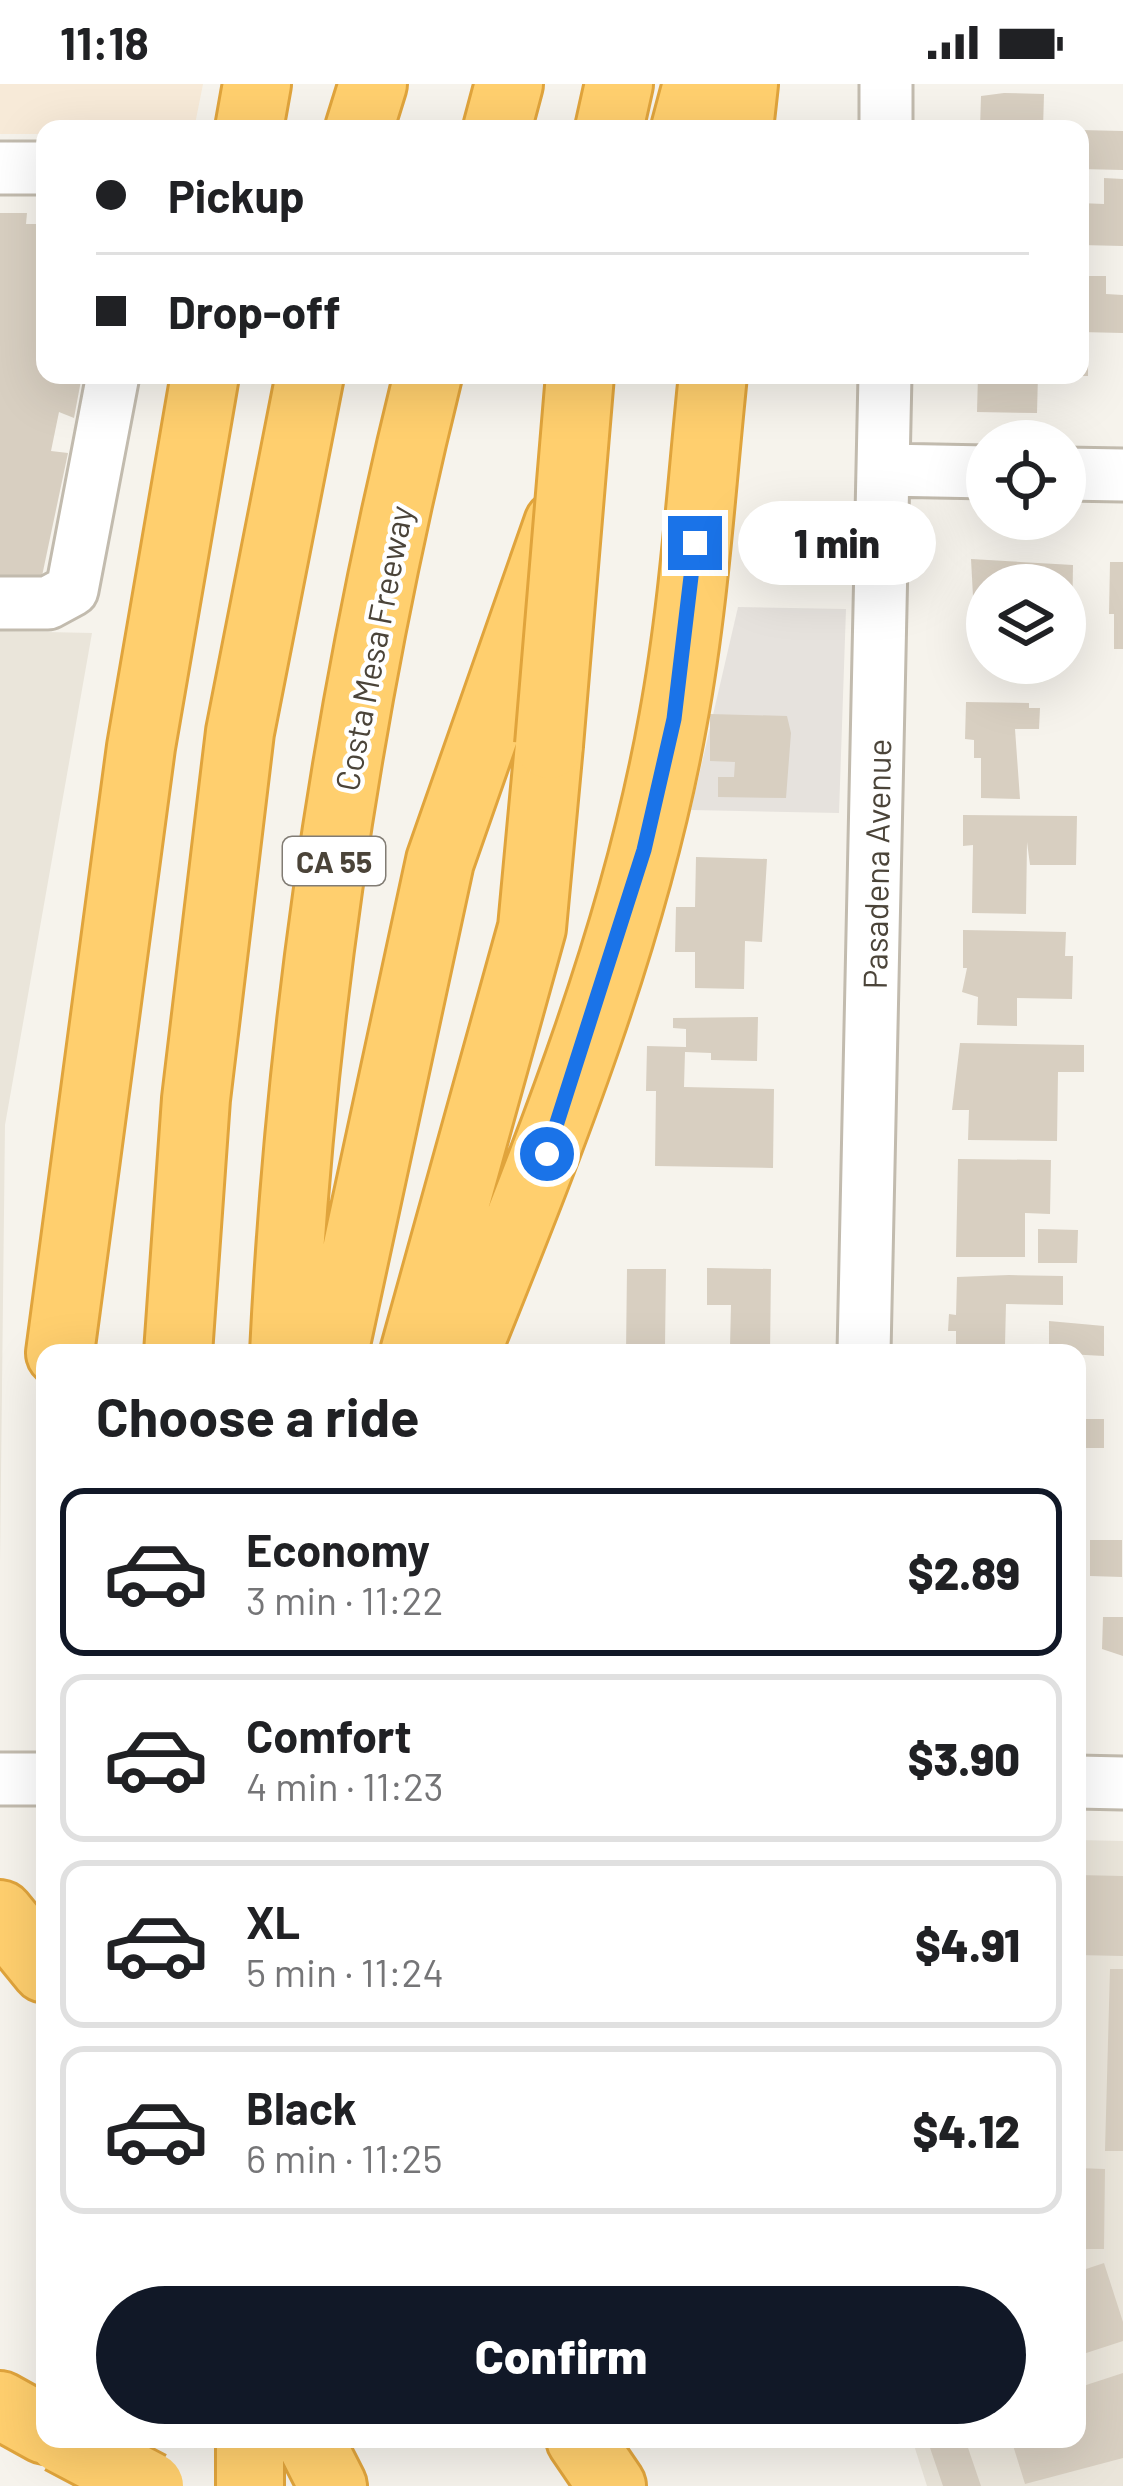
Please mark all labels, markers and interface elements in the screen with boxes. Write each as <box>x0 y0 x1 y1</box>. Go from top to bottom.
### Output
text: 11:18 <box>60 15 149 69</box>
text: Pickup <box>168 168 305 222</box>
text: Drop-off <box>168 284 341 338</box>
map controls <box>966 420 1086 684</box>
button: locate <box>966 420 1086 540</box>
callout: 1 min <box>737 501 935 585</box>
street label: Costa Mesa Freeway <box>326 502 420 794</box>
route end <box>668 516 722 570</box>
text: 1 min <box>794 519 880 566</box>
button: layers <box>966 564 1086 684</box>
street label: Pasadena Avenue <box>854 738 898 990</box>
road number: CA 55 <box>283 837 385 885</box>
route start <box>520 1127 574 1181</box>
text: Choose a ride <box>96 1383 420 1448</box>
icon: car <box>102 1518 210 1626</box>
text: Economy <box>246 1522 430 1576</box>
text: $2.89 <box>908 1545 1020 1599</box>
text: 3 min · 11:22 <box>246 1576 443 1623</box>
icon: car <box>102 1704 210 1812</box>
text: Comfort <box>246 1708 412 1762</box>
text: $3.90 <box>908 1731 1020 1785</box>
text: 4 min · 11:23 <box>246 1762 444 1809</box>
icon: car <box>102 1890 210 1998</box>
text: XL <box>246 1894 300 1948</box>
text: $4.91 <box>915 1917 1020 1971</box>
text: 5 min · 11:24 <box>246 1948 444 1995</box>
icon: car <box>102 2076 210 2184</box>
text: Black <box>246 2080 357 2134</box>
text: $4.12 <box>912 2103 1020 2157</box>
text: 6 min · 11:25 <box>246 2134 442 2181</box>
button: Confirm <box>96 2286 1026 2424</box>

